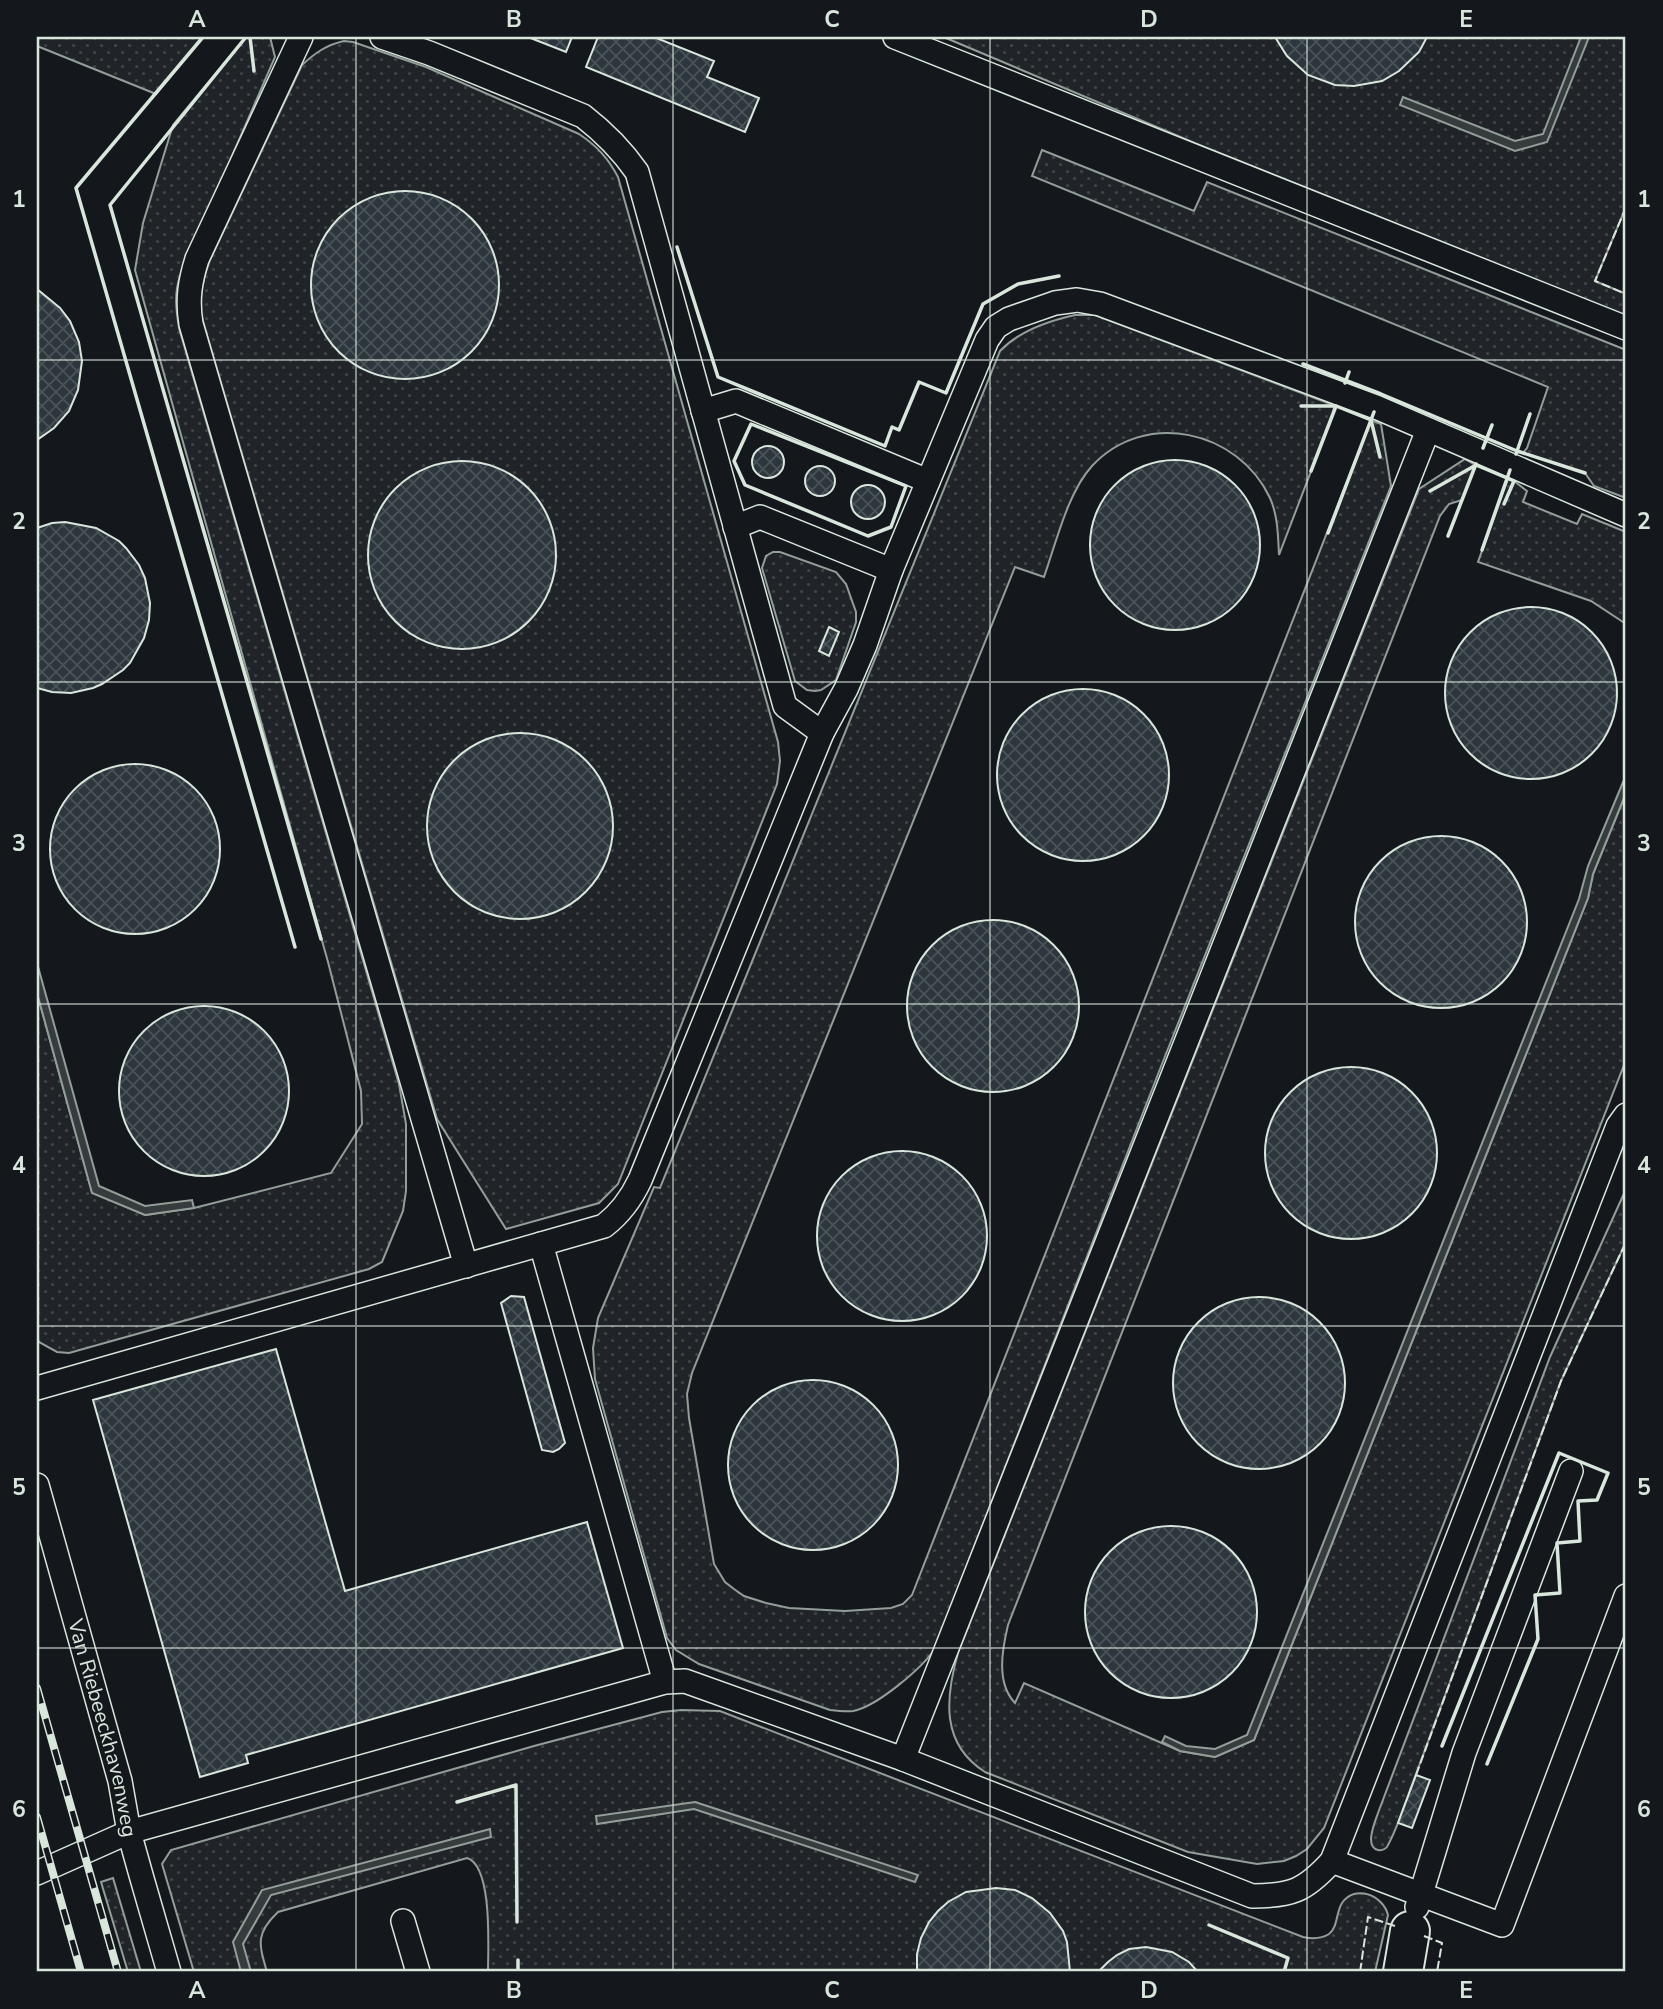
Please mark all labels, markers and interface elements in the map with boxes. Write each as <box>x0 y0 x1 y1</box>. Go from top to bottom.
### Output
text: A <box>188 4 206 35</box>
text: B <box>506 4 522 35</box>
text: C <box>824 4 840 35</box>
text: D <box>1140 4 1158 35</box>
text: E <box>1459 4 1473 35</box>
text: 1 <box>12 184 26 215</box>
text: 1 <box>1637 184 1651 215</box>
text: 2 <box>12 506 26 537</box>
text: 2 <box>1637 506 1651 537</box>
text: 3 <box>12 828 26 859</box>
text: 3 <box>1637 828 1651 859</box>
text: 4 <box>12 1150 26 1181</box>
text: 4 <box>1637 1150 1651 1181</box>
text: 5 <box>12 1472 26 1503</box>
text: 5 <box>1637 1472 1651 1503</box>
street label: Van Riebeeckhavenweg <box>61 1615 144 1839</box>
text: 6 <box>12 1794 26 1825</box>
text: 6 <box>1637 1794 1651 1825</box>
text: A <box>188 1975 206 2006</box>
text: B <box>506 1975 522 2006</box>
text: C <box>824 1975 840 2006</box>
text: D <box>1140 1975 1158 2006</box>
text: E <box>1459 1975 1473 2006</box>

